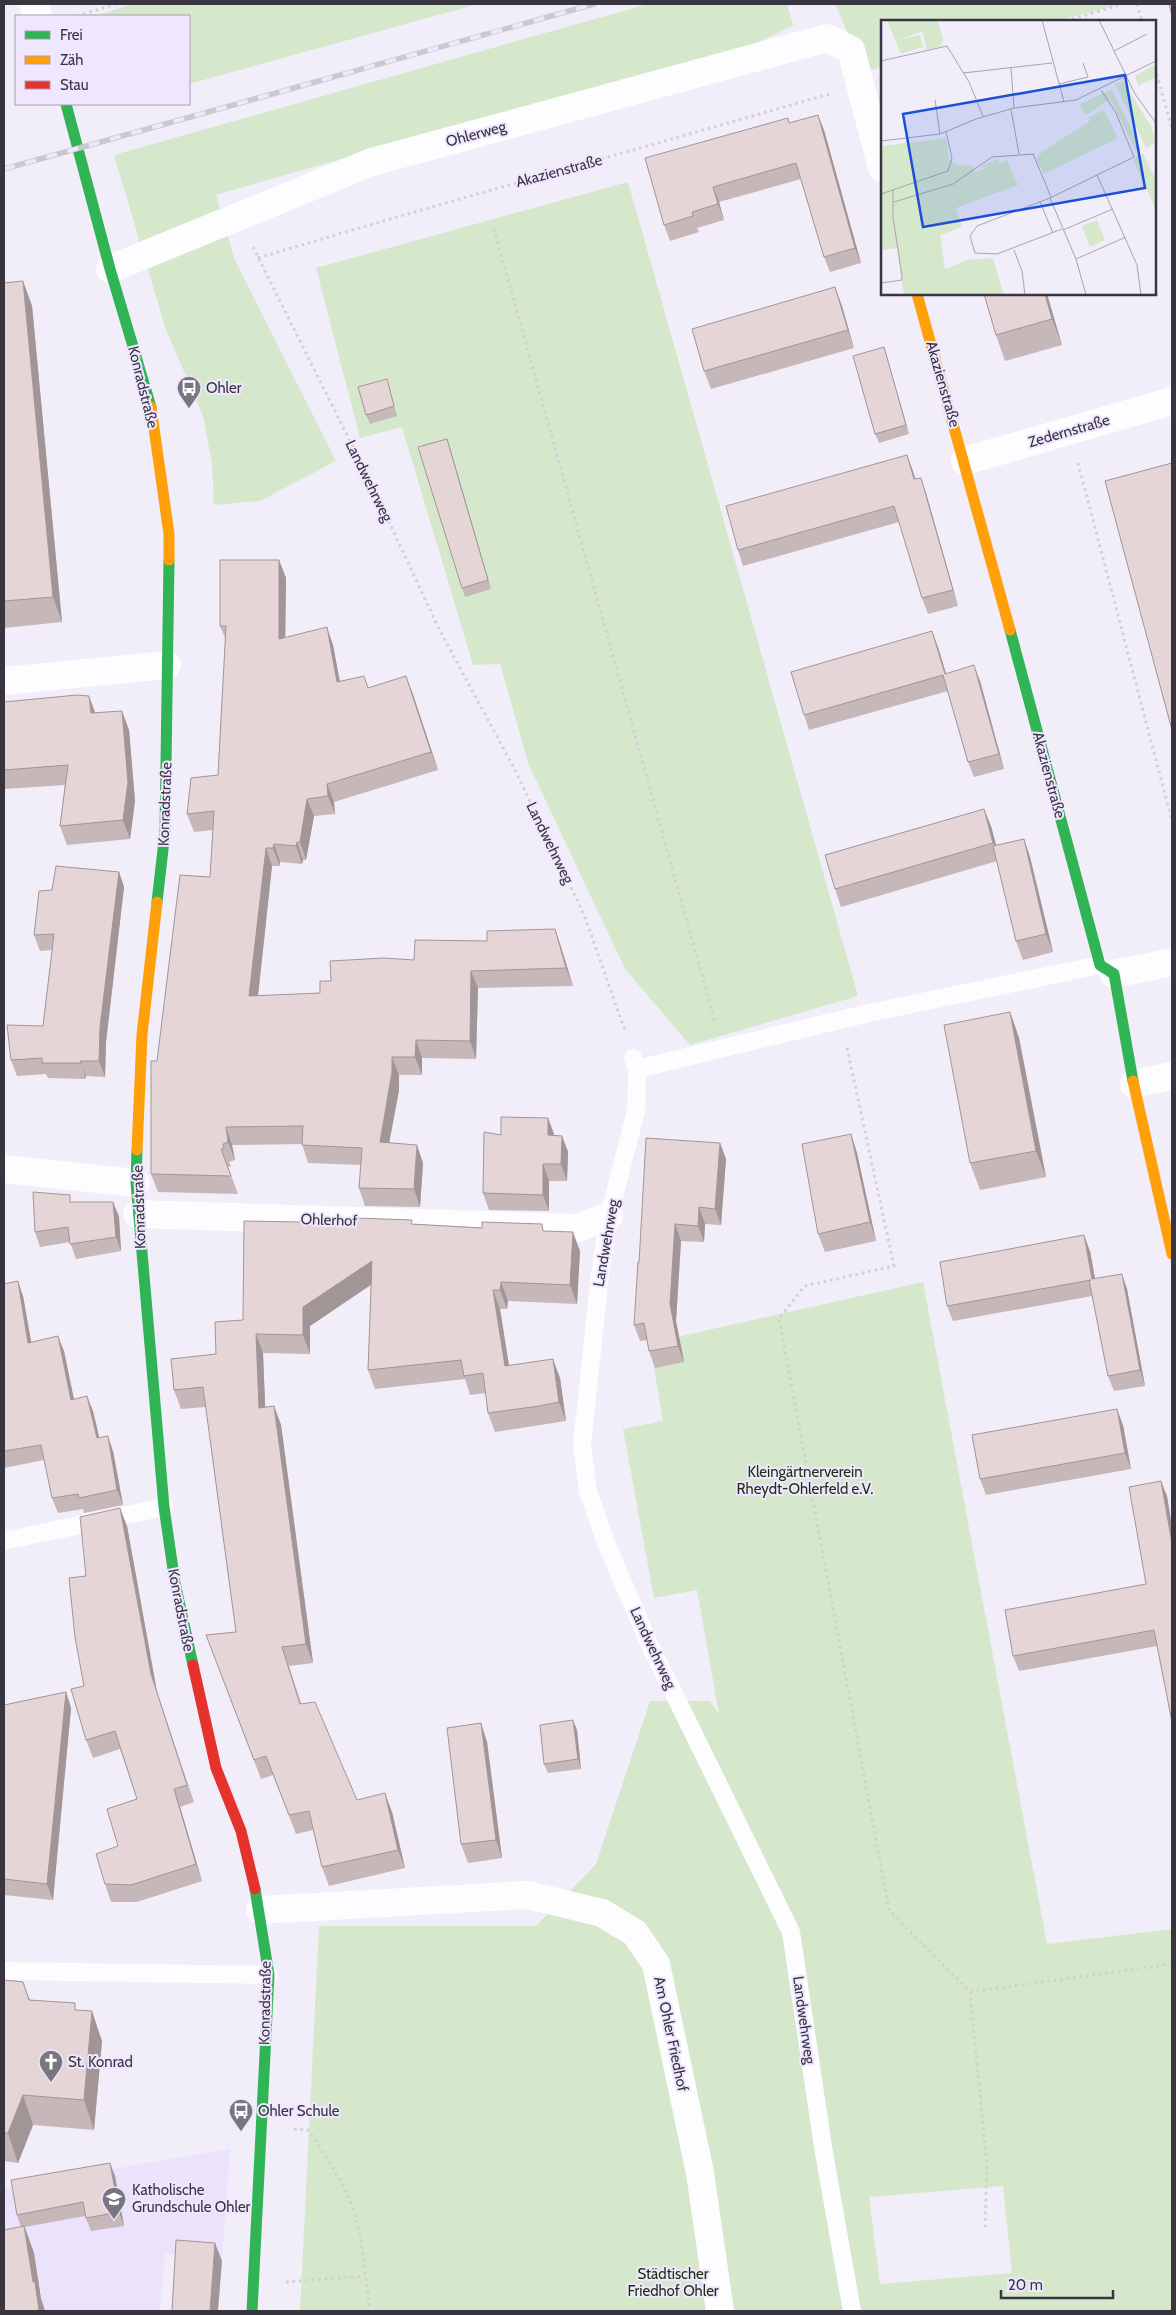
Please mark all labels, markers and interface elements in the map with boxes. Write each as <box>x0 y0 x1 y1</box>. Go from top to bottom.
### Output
legend <box>15 15 190 105</box>
inset map <box>881 20 1156 295</box>
text: Frei <box>60 26 83 44</box>
text: Zäh <box>60 51 83 69</box>
text: Stau <box>60 76 89 94</box>
street label: Ohlerweg <box>444 117 509 151</box>
street label: Akazienstraße <box>514 151 604 191</box>
street label: Akazienstraße <box>922 339 964 429</box>
street label: Konradstraße <box>124 344 162 430</box>
bus stop icon: Ohler <box>176 375 202 409</box>
place label: Ohler <box>206 379 242 397</box>
street label: Zedernstraße <box>1026 411 1112 451</box>
street label: Landwehrweg <box>341 437 397 525</box>
street label: Akazienstraße <box>1029 730 1069 820</box>
street label: Konradstraße <box>155 761 175 846</box>
street label: Landwehrweg <box>522 799 578 887</box>
street label: Konradstraße <box>129 1164 149 1249</box>
street label: Landwehrweg <box>589 1197 623 1288</box>
street label: Ohlerhof <box>300 1210 358 1230</box>
park label: Kleingärtnerverein Rheydt-Ohlerfeld e.V. <box>737 1463 873 1498</box>
street label: Konradstraße <box>164 1567 198 1653</box>
street label: Landwehrweg <box>626 1604 680 1692</box>
street label: Konradstraße <box>255 1960 275 2045</box>
street label: Am Ohler Friedhof <box>650 1975 692 2093</box>
street label: Landwehrweg <box>789 1975 819 2066</box>
church icon: St. Konrad <box>38 2049 64 2083</box>
place label: St. Konrad <box>68 2053 133 2071</box>
bus stop icon: Ohler Schule <box>228 2098 254 2132</box>
place label: Ohler Schule <box>258 2102 340 2120</box>
place label: Katholische Grundschule Ohler <box>132 2181 251 2216</box>
school or university icon: Katholische Grundschule Ohler <box>101 2186 127 2220</box>
park label: Städtischer Friedhof Ohler <box>627 2265 719 2300</box>
scale bar <box>1001 2268 1114 2300</box>
text: 20 m <box>1008 2276 1043 2294</box>

